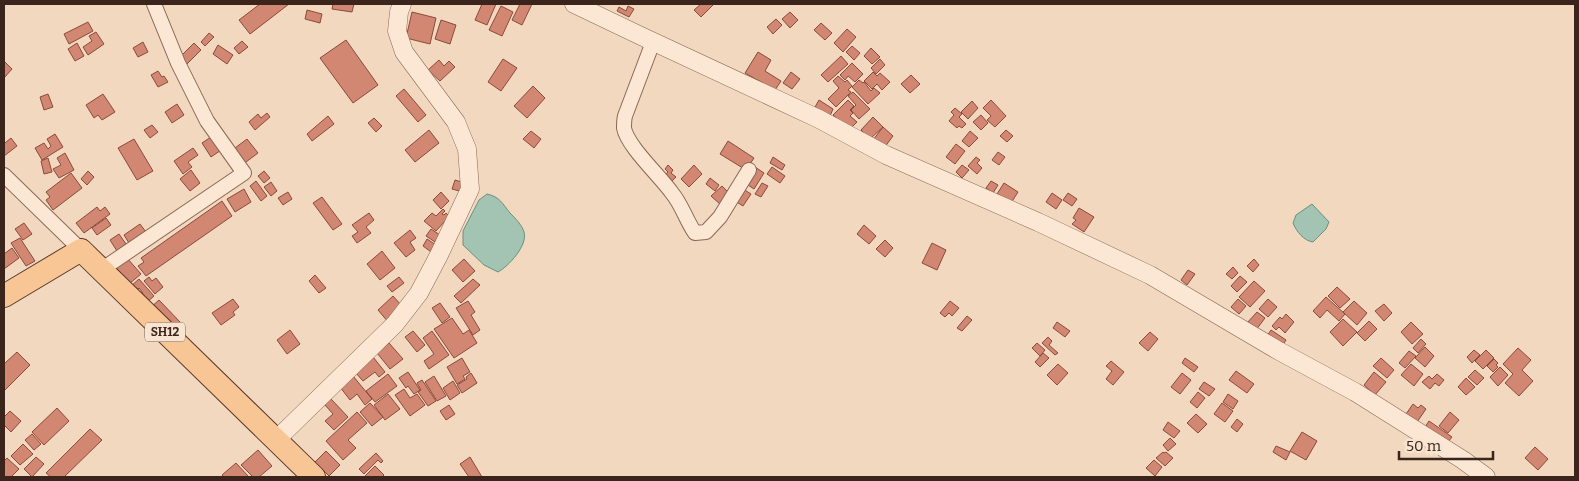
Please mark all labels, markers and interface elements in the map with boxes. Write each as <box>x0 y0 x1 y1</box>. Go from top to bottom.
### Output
road number: SH12 <box>145 322 185 342</box>
scale bar <box>1399 428 1493 460</box>
text: 50 m <box>1406 437 1442 455</box>

